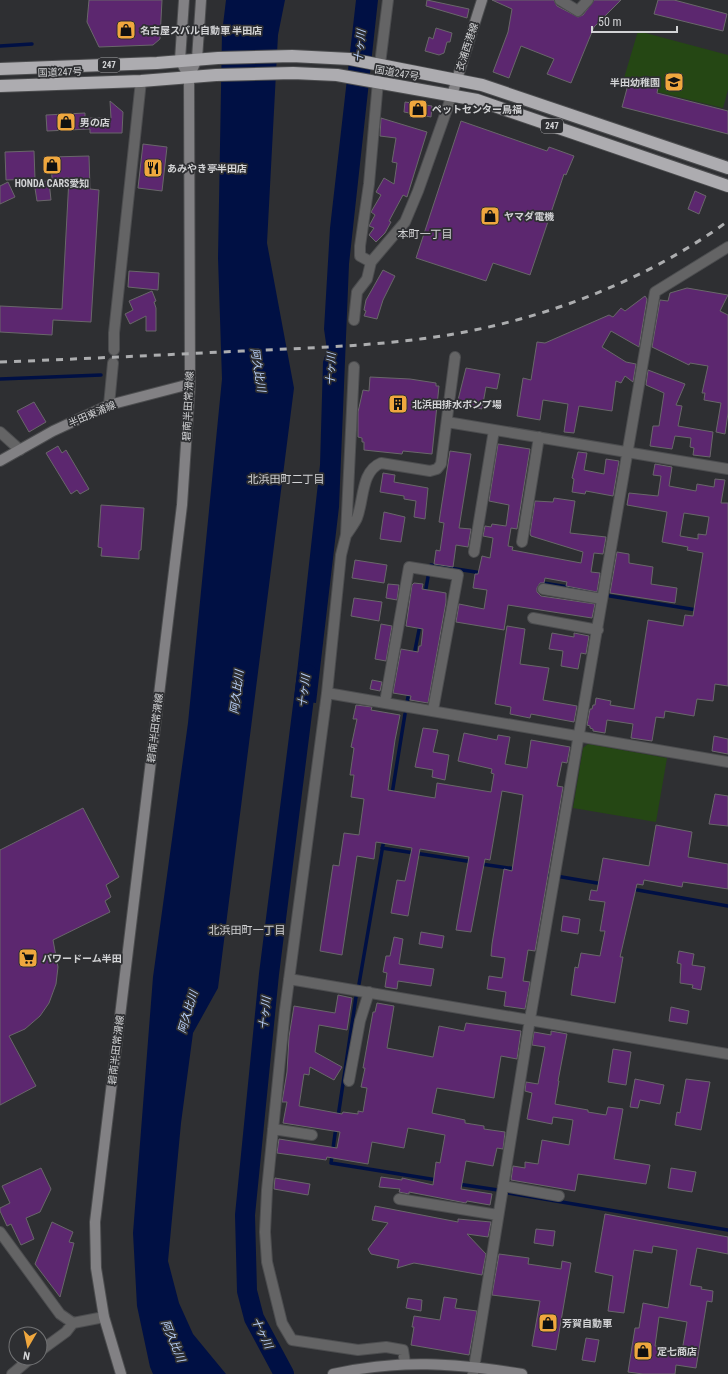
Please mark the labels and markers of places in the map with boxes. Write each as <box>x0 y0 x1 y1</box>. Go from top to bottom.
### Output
shop icon: 名古屋スバル自動車 半田店 <box>115 19 137 41</box>
place label: 名古屋スバル自動車 半田店 <box>140 25 262 36</box>
school or university icon: 半田幼稚園 <box>663 71 685 93</box>
place label: 半田幼稚園 <box>610 77 660 88</box>
shop icon: ペットセンター鳥福 <box>407 98 429 120</box>
place label: ペットセンター鳥福 <box>432 104 522 115</box>
shop icon: 男の店 <box>55 111 77 133</box>
place label: 男の店 <box>80 117 110 128</box>
shop icon: HONDA CARS愛知 <box>41 154 63 176</box>
restaurant icon: あみやき亭半田店 <box>142 157 164 179</box>
place label: あみやき亭半田店 <box>167 163 247 174</box>
place label: HONDA CARS愛知 <box>15 178 89 189</box>
shop icon: ヤマダ電機 <box>479 205 501 227</box>
place label: ヤマダ電機 <box>504 211 554 222</box>
building icon: 北浜田排水ポンプ場 <box>387 393 409 415</box>
place label: 北浜田排水ポンプ場 <box>412 399 502 410</box>
supermarket icon: パワードーム半田 <box>17 947 39 969</box>
place label: パワードーム半田 <box>42 953 122 964</box>
shop icon: 芳賀自動車 <box>537 1312 559 1334</box>
place label: 芳賀自動車 <box>562 1318 612 1329</box>
shop icon: 定七商店 <box>632 1340 654 1362</box>
place label: 定七商店 <box>657 1346 697 1357</box>

